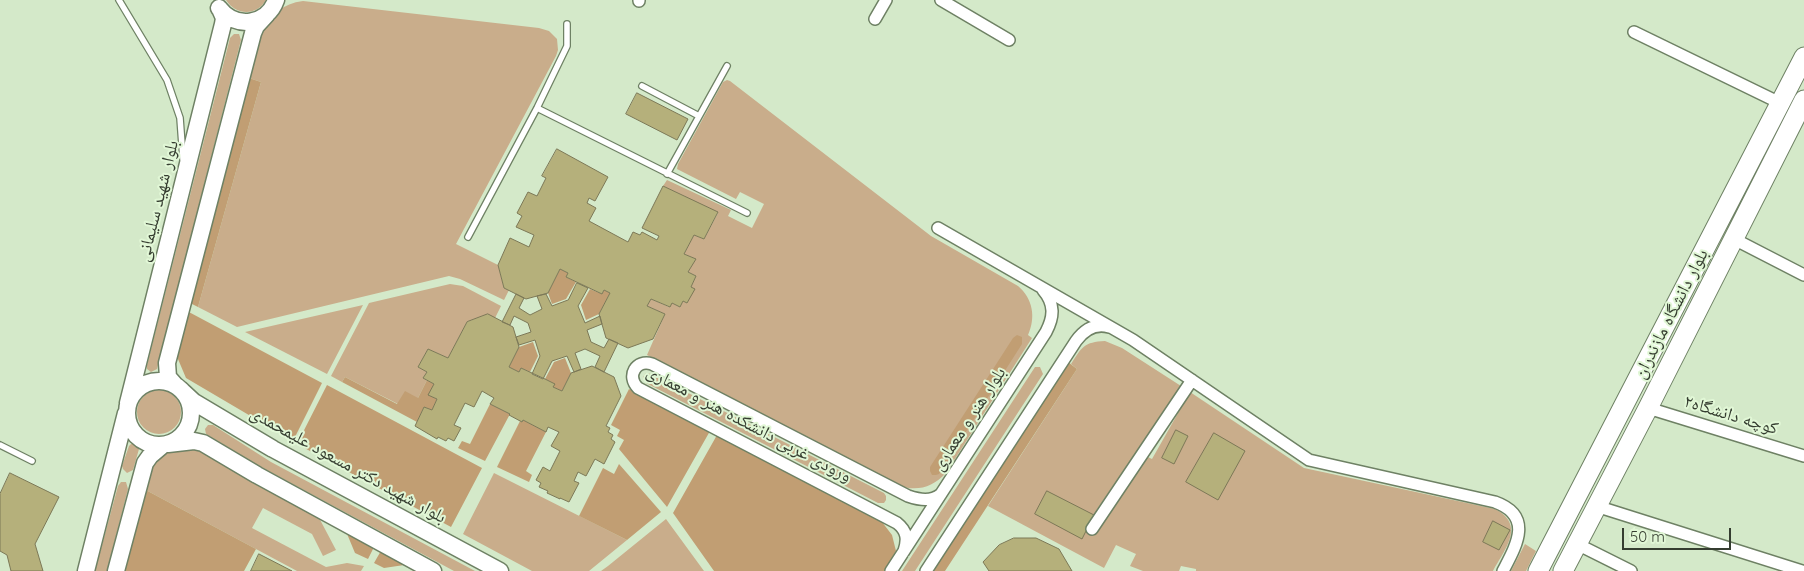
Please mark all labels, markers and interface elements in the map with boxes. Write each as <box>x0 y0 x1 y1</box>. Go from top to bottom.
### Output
street label: بلوار شهید سلیمانی <box>132 138 184 264</box>
street label: بلوار دانشگاه مازندران <box>1629 246 1713 382</box>
street label: ورودی غربی دانشکده هنر و معماری <box>643 361 855 487</box>
street label: بلوار هنر و معماری <box>927 363 1011 475</box>
street label: کوچه دانشگاه۲ <box>1681 390 1781 440</box>
street label: بلوار شهید دکتر مسعود علیمحمدی <box>246 402 450 528</box>
scale bar <box>1624 518 1733 550</box>
text: 50 m <box>1630 527 1665 546</box>

